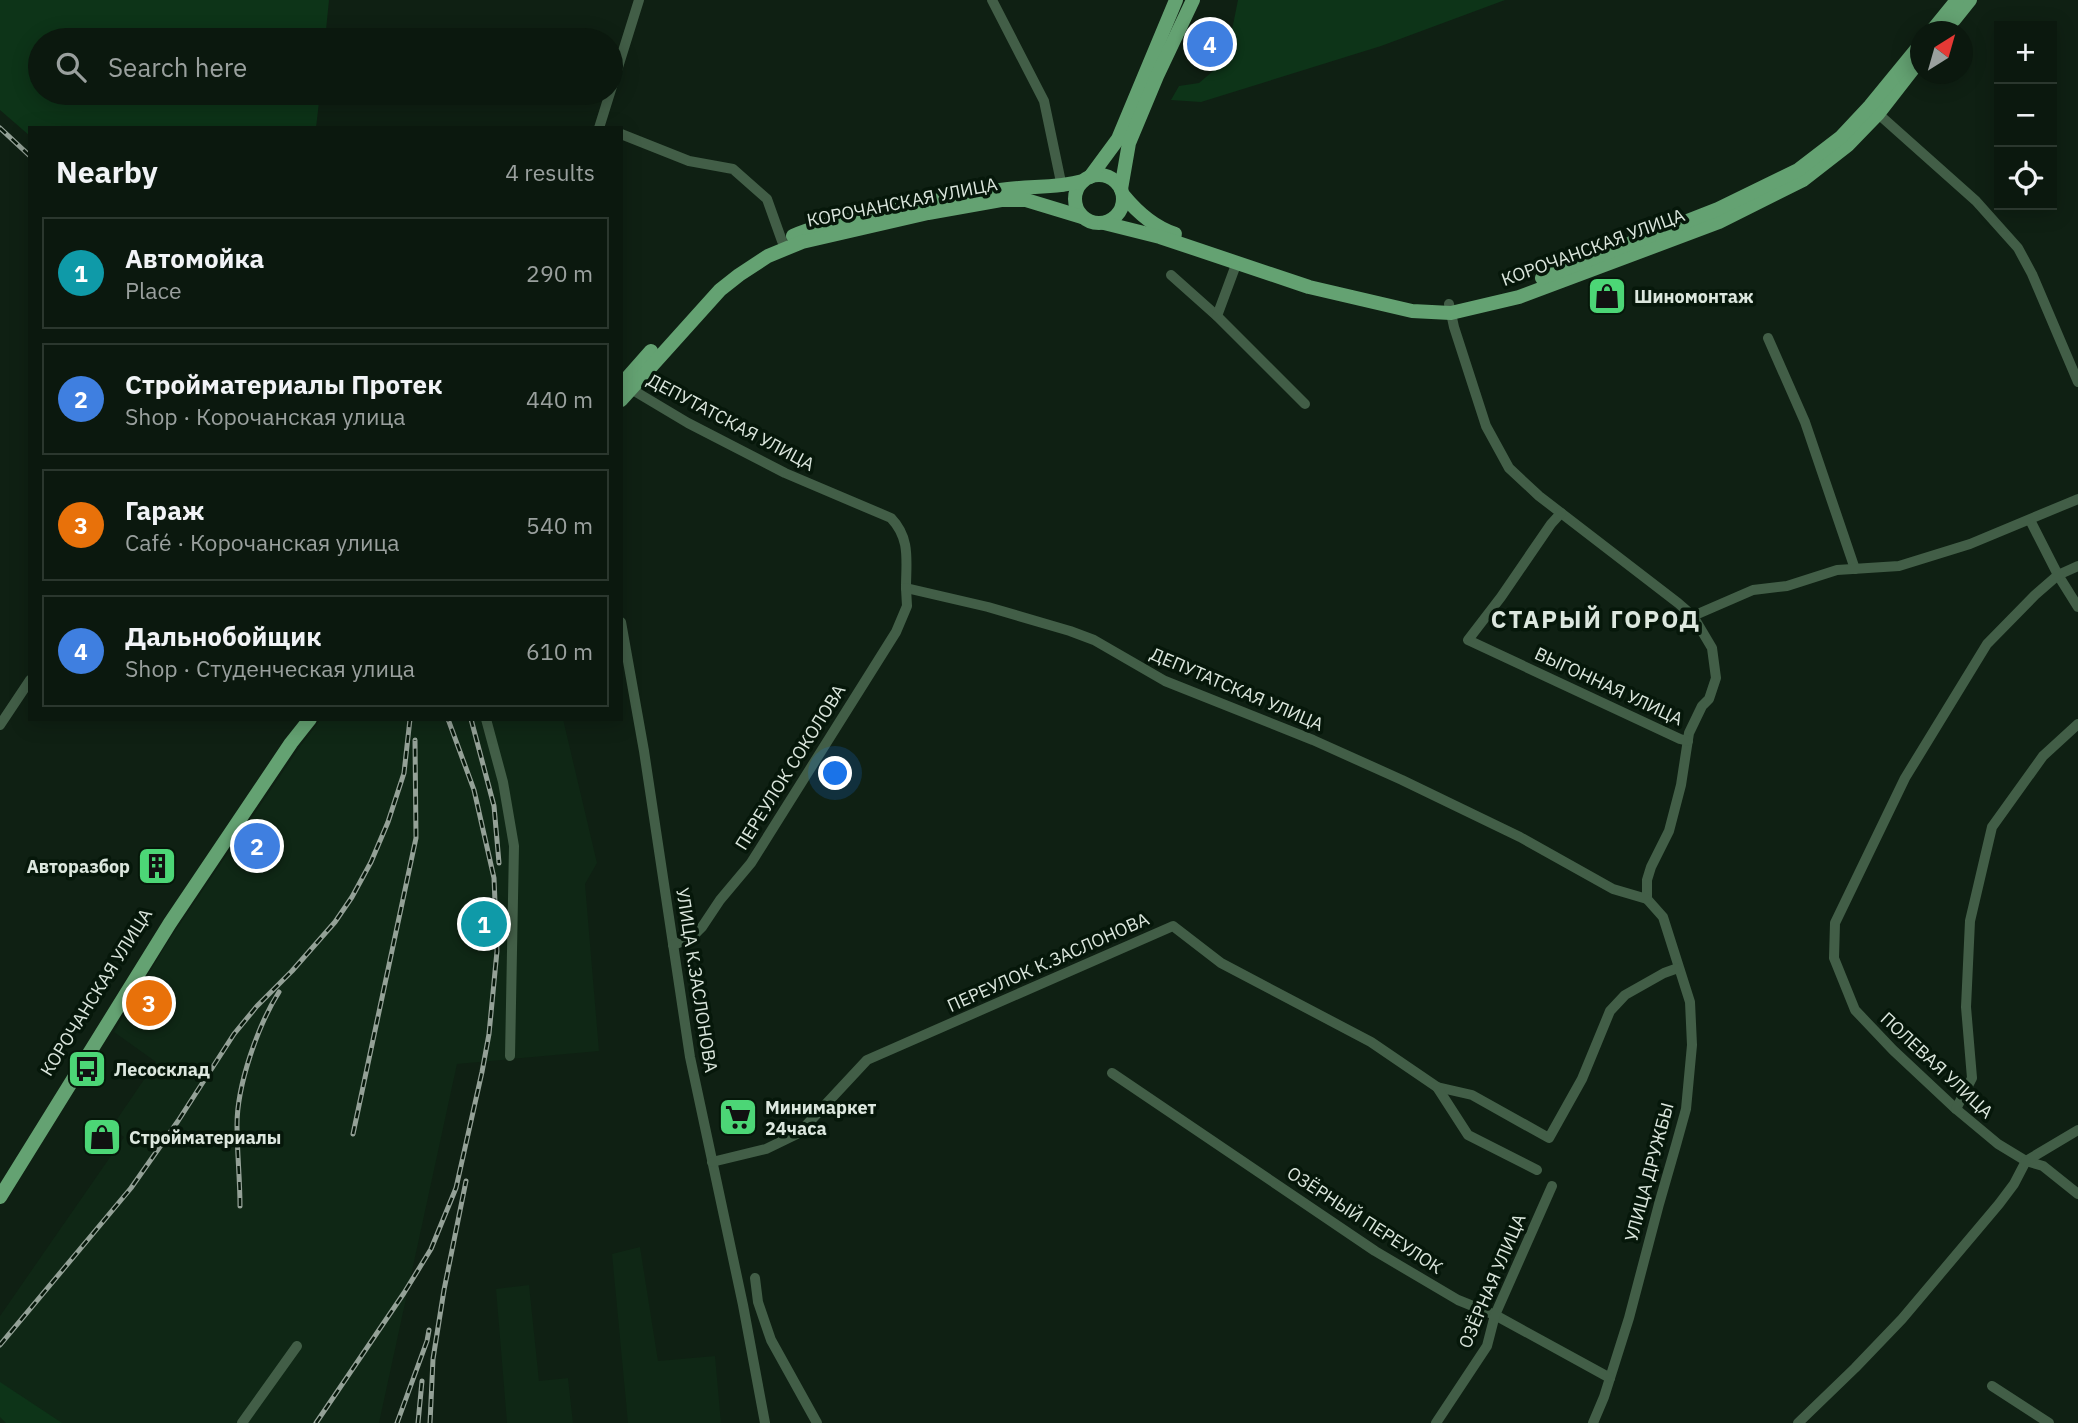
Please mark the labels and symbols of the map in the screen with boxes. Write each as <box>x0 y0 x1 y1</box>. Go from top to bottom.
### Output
pin: 4 <box>1187 18 1233 70</box>
north arrow <box>1910 21 1973 84</box>
street label: КОРОЧАНСКАЯ УЛИЦА <box>805 172 1000 232</box>
street label: КОРОЧАНСКАЯ УЛИЦА <box>1498 203 1688 291</box>
shop icon: Шиномонтаж <box>1586 275 1628 317</box>
place label: Шиномонтаж <box>1634 285 1754 308</box>
street label: ДЕПУТАТСКАЯ УЛИЦА <box>643 368 819 476</box>
district label: СТАРЫЙ ГОРОД <box>1491 603 1701 635</box>
street label: ДЕПУТАТСКАЯ УЛИЦА <box>1147 642 1328 736</box>
street label: ВЫГОННАЯ УЛИЦА <box>1531 642 1687 731</box>
street label: ПЕРЕУЛОК СОКОЛОВА <box>730 680 851 854</box>
your location <box>818 756 852 790</box>
pin: 2 <box>234 820 280 872</box>
building icon: Авторазбор <box>136 845 178 887</box>
place label: Авторазбор <box>26 855 130 878</box>
street label: УЛИЦА К.ЗАСЛОНОВА <box>671 886 723 1075</box>
pin: 1 <box>461 898 507 950</box>
street label: КОРОЧАНСКАЯ УЛИЦА <box>35 903 157 1080</box>
street label: ПЕРЕУЛОК К.ЗАСЛОНОВА <box>943 907 1153 1017</box>
pin: 3 <box>126 977 172 1029</box>
street label: ПОЛЕВАЯ УЛИЦА <box>1876 1007 1999 1124</box>
bus stop icon: Лесосклад <box>66 1048 108 1090</box>
place label: Лесосклад <box>114 1058 210 1081</box>
supermarket icon: Минимаркет 24часа <box>717 1096 759 1138</box>
place label: Минимаркет 24часа <box>765 1096 876 1140</box>
street label: УЛИЦА ДРУЖБЫ <box>1619 1100 1679 1244</box>
shop icon: Стройматериалы <box>81 1116 123 1158</box>
place label: Стройматериалы <box>129 1126 281 1149</box>
street label: ОЗЁРНЫЙ ПЕРЕУЛОК <box>1283 1161 1447 1279</box>
street label: ОЗЁРНАЯ УЛИЦА <box>1453 1210 1531 1352</box>

